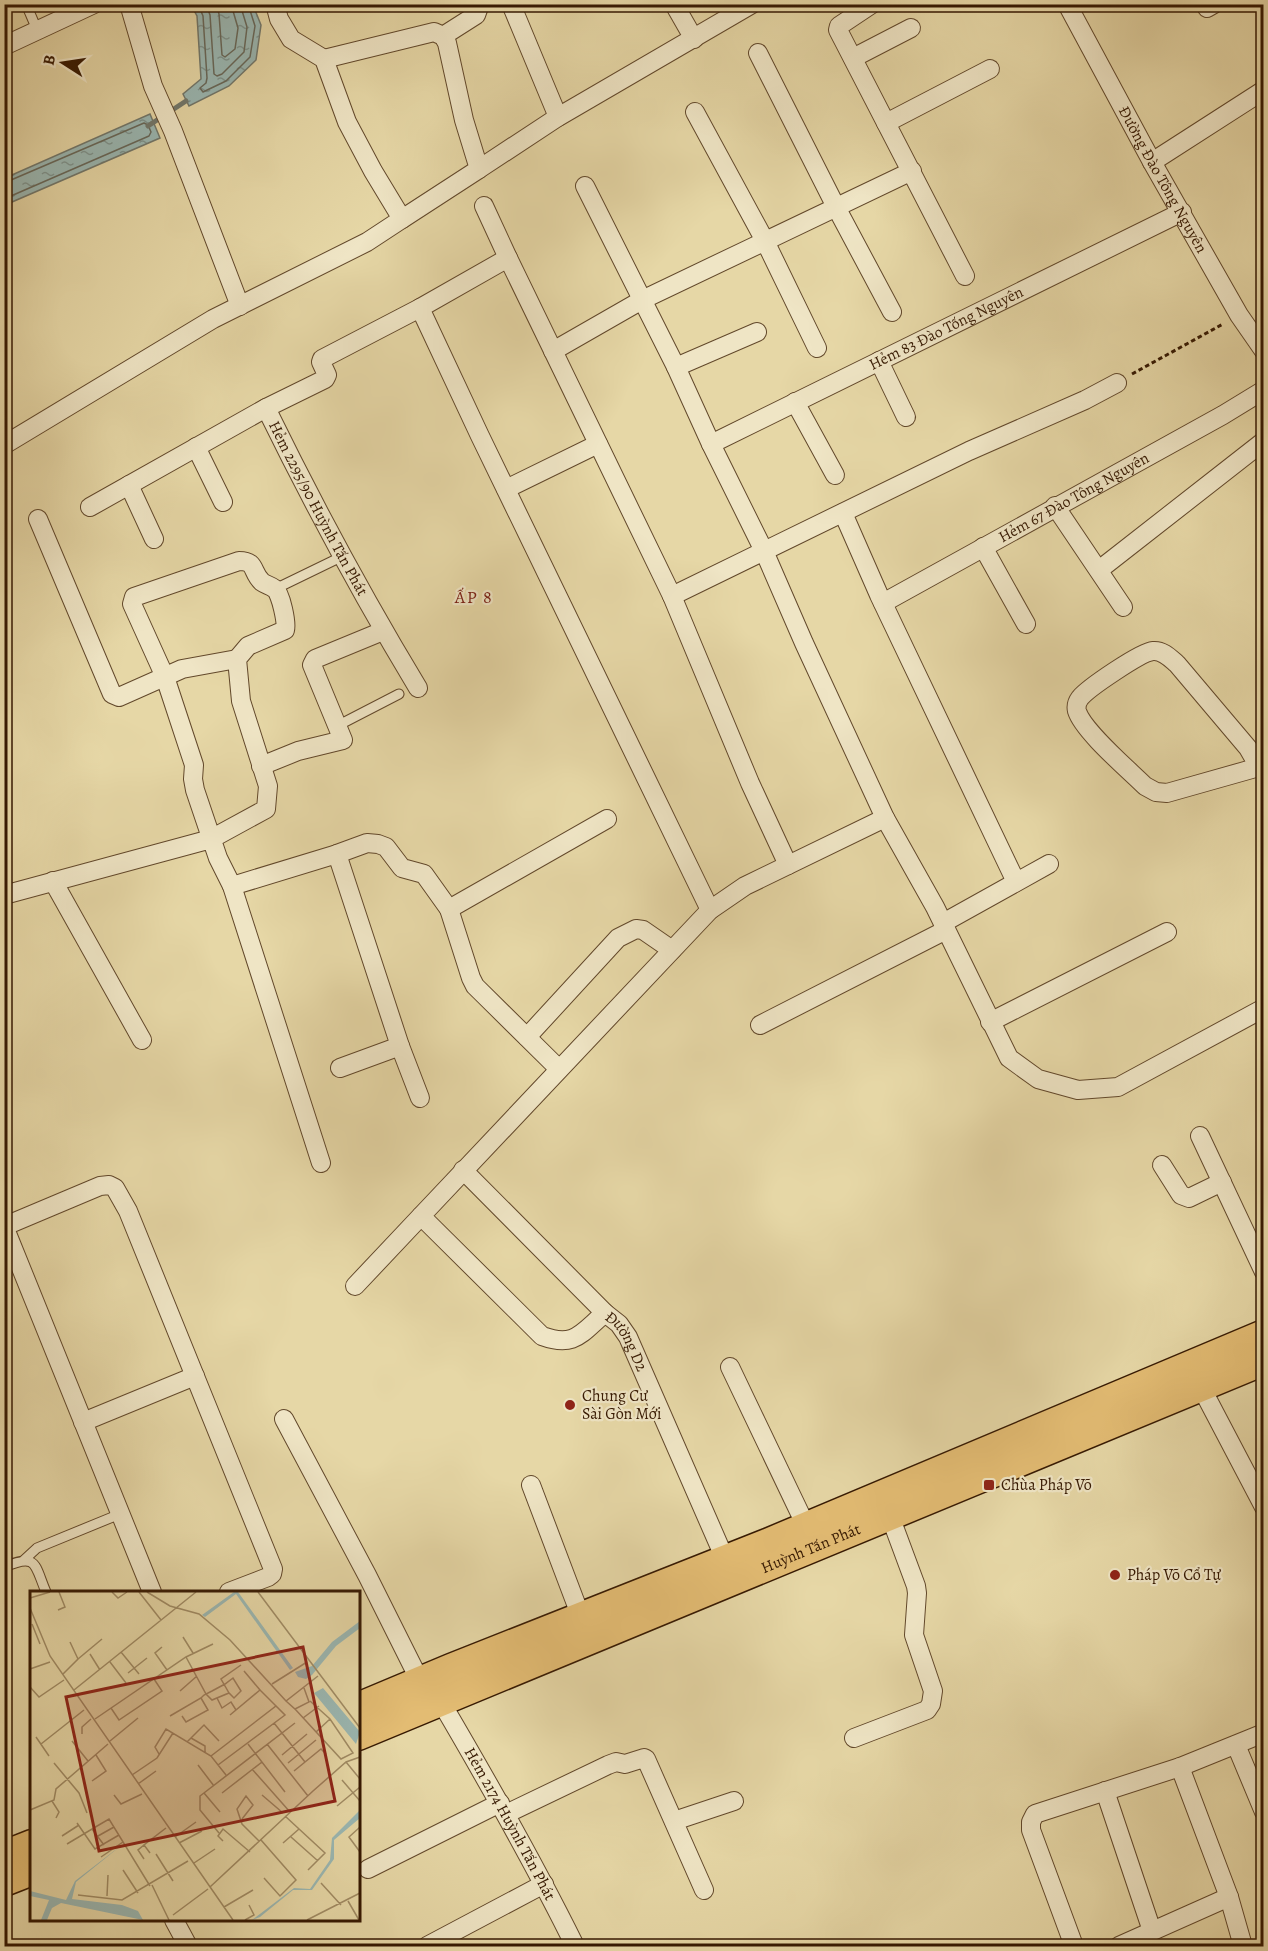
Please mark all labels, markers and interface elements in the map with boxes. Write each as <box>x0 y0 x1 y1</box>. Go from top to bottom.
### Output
north arrow <box>33 33 93 93</box>
text: B <box>38 53 61 67</box>
street label: Đường Đào Tông Nguyên <box>1113 102 1213 257</box>
street label: Hẻm 83 Đào Tống Nguyên <box>865 281 1027 376</box>
street label: Hẻm 2295/90 Huỳnh Tấn Phát <box>263 417 373 600</box>
street label: Hẻm 67 Đào Tông Nguyên <box>994 447 1153 548</box>
district label: ẤP 8 <box>454 585 493 609</box>
street label: Đường D2 <box>600 1306 653 1375</box>
place label: Chung Cư Sài Gòn Mới <box>582 1385 662 1425</box>
marker: Chung Cư Sài Gòn Mới <box>563 1398 577 1412</box>
place label: Chùa Pháp Võ <box>1001 1474 1092 1496</box>
marker: Chùa Pháp Võ <box>982 1478 996 1492</box>
street label: Huỳnh Tấn Phát <box>758 1518 864 1579</box>
place label: Pháp Võ Cổ Tự <box>1127 1564 1221 1586</box>
marker: Pháp Võ Cổ Tự <box>1108 1568 1122 1582</box>
inset map <box>30 1591 360 1921</box>
street label: Hẻm 2174 Huỳnh Tấn Phát <box>459 1743 561 1904</box>

